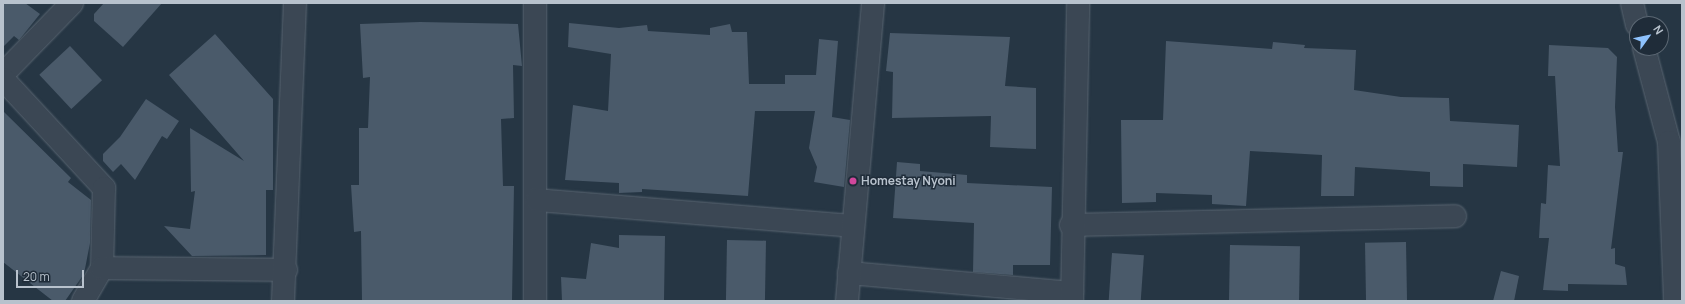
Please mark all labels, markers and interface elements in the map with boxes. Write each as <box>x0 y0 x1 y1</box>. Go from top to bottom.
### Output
north arrow <box>1629 16 1669 56</box>
text: N <box>1650 22 1667 37</box>
place label: Homestay Nyoni <box>861 174 956 188</box>
marker: Homestay Nyoni <box>848 176 858 186</box>
scale bar <box>18 262 86 288</box>
text: 20 m <box>23 268 50 285</box>

